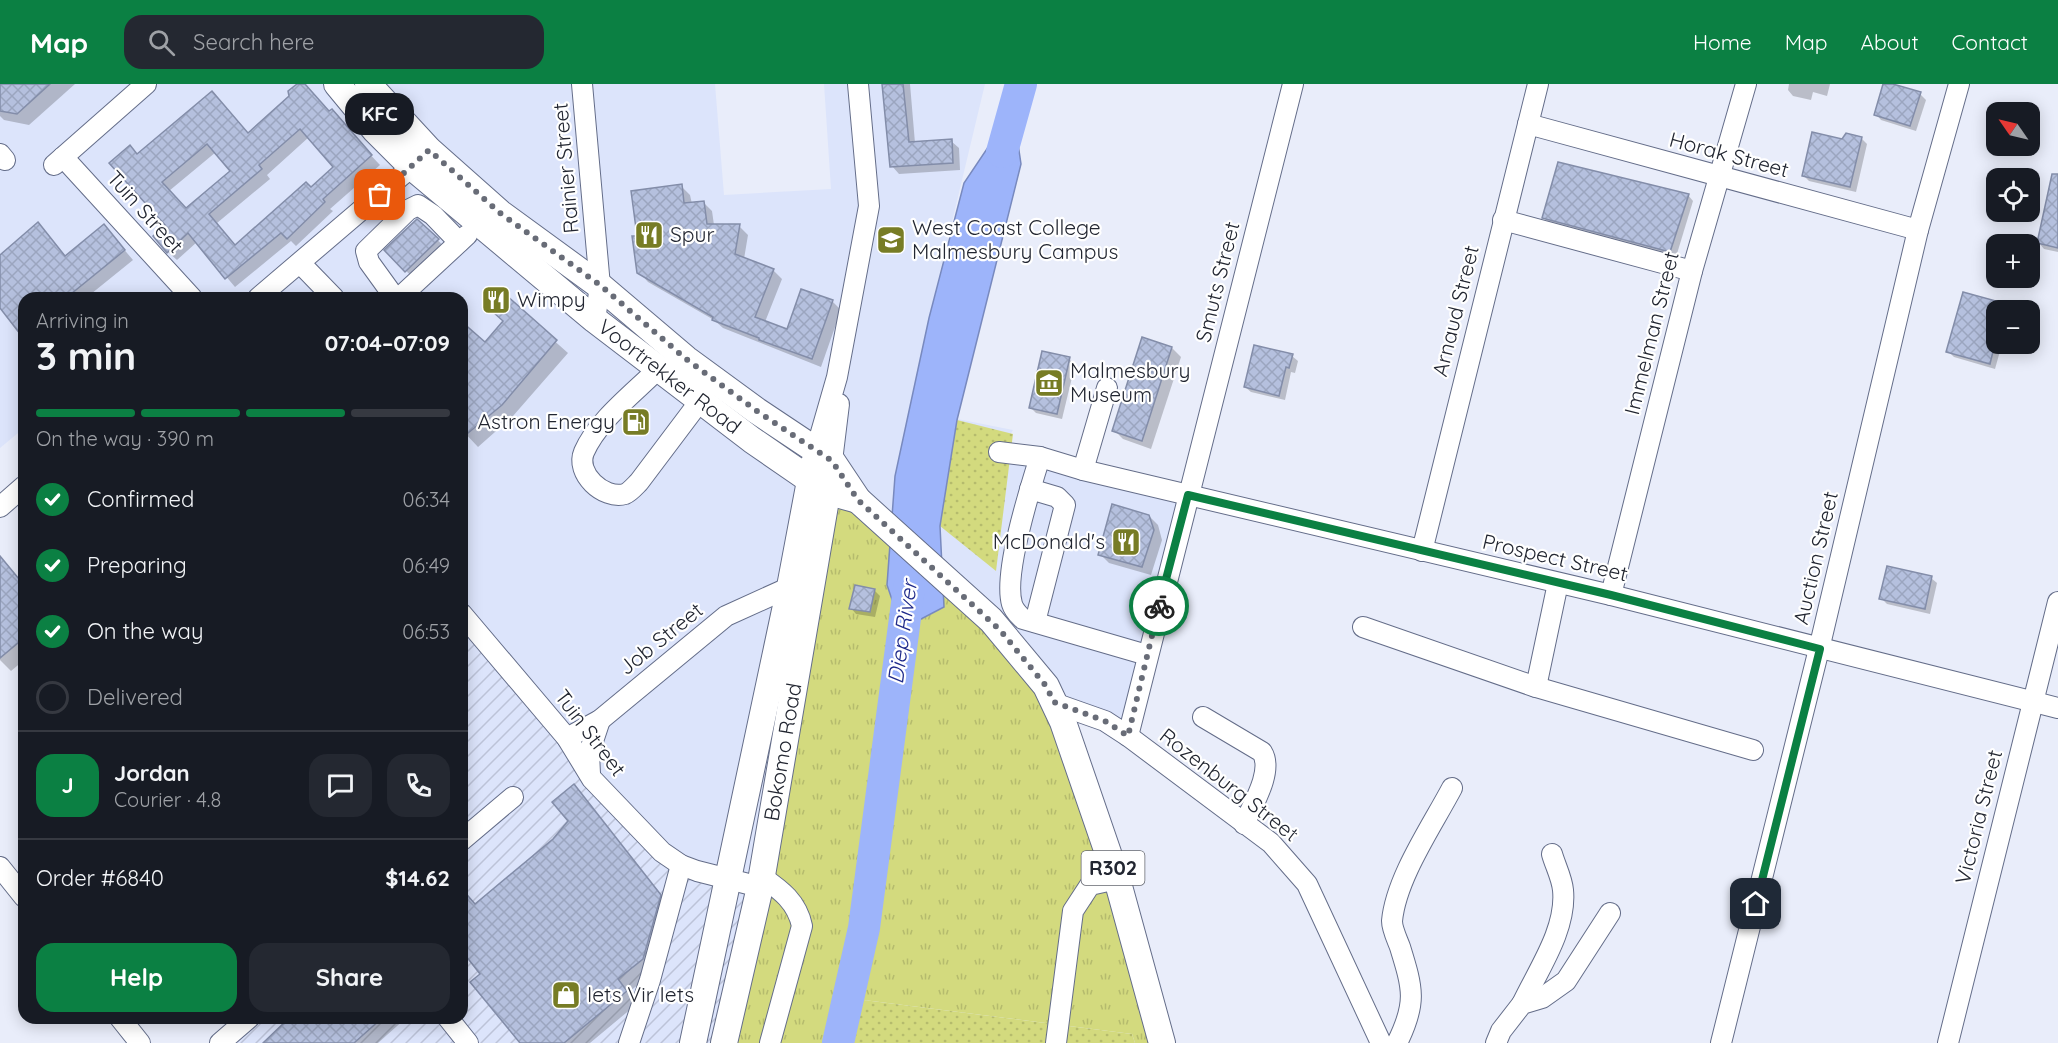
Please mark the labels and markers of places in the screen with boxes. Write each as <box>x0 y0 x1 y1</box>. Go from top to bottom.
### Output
callout: KFC <box>346 93 415 135</box>
pin <box>354 169 405 220</box>
place label: West Coast College Malmesbury Campus <box>912 214 1118 264</box>
restaurant icon: Spur <box>633 219 665 251</box>
place label: Spur <box>670 221 715 247</box>
school or university icon: West Coast College Malmesbury Campus <box>875 224 907 256</box>
restaurant icon: Wimpy <box>480 284 512 316</box>
place label: Wimpy <box>517 286 586 312</box>
place label: Malmesbury Museum <box>1070 357 1190 407</box>
museum icon: Malmesbury Museum <box>1033 367 1065 399</box>
fuel station icon: Astron Energy <box>620 406 652 438</box>
place label: Astron Energy <box>478 408 615 434</box>
restaurant icon: McDonald's <box>1110 526 1142 558</box>
place label: McDonald's <box>993 528 1105 554</box>
pin <box>1730 878 1781 929</box>
shop icon: Iets Vir Iets <box>550 979 582 1011</box>
place label: Iets Vir Iets <box>587 981 694 1007</box>

